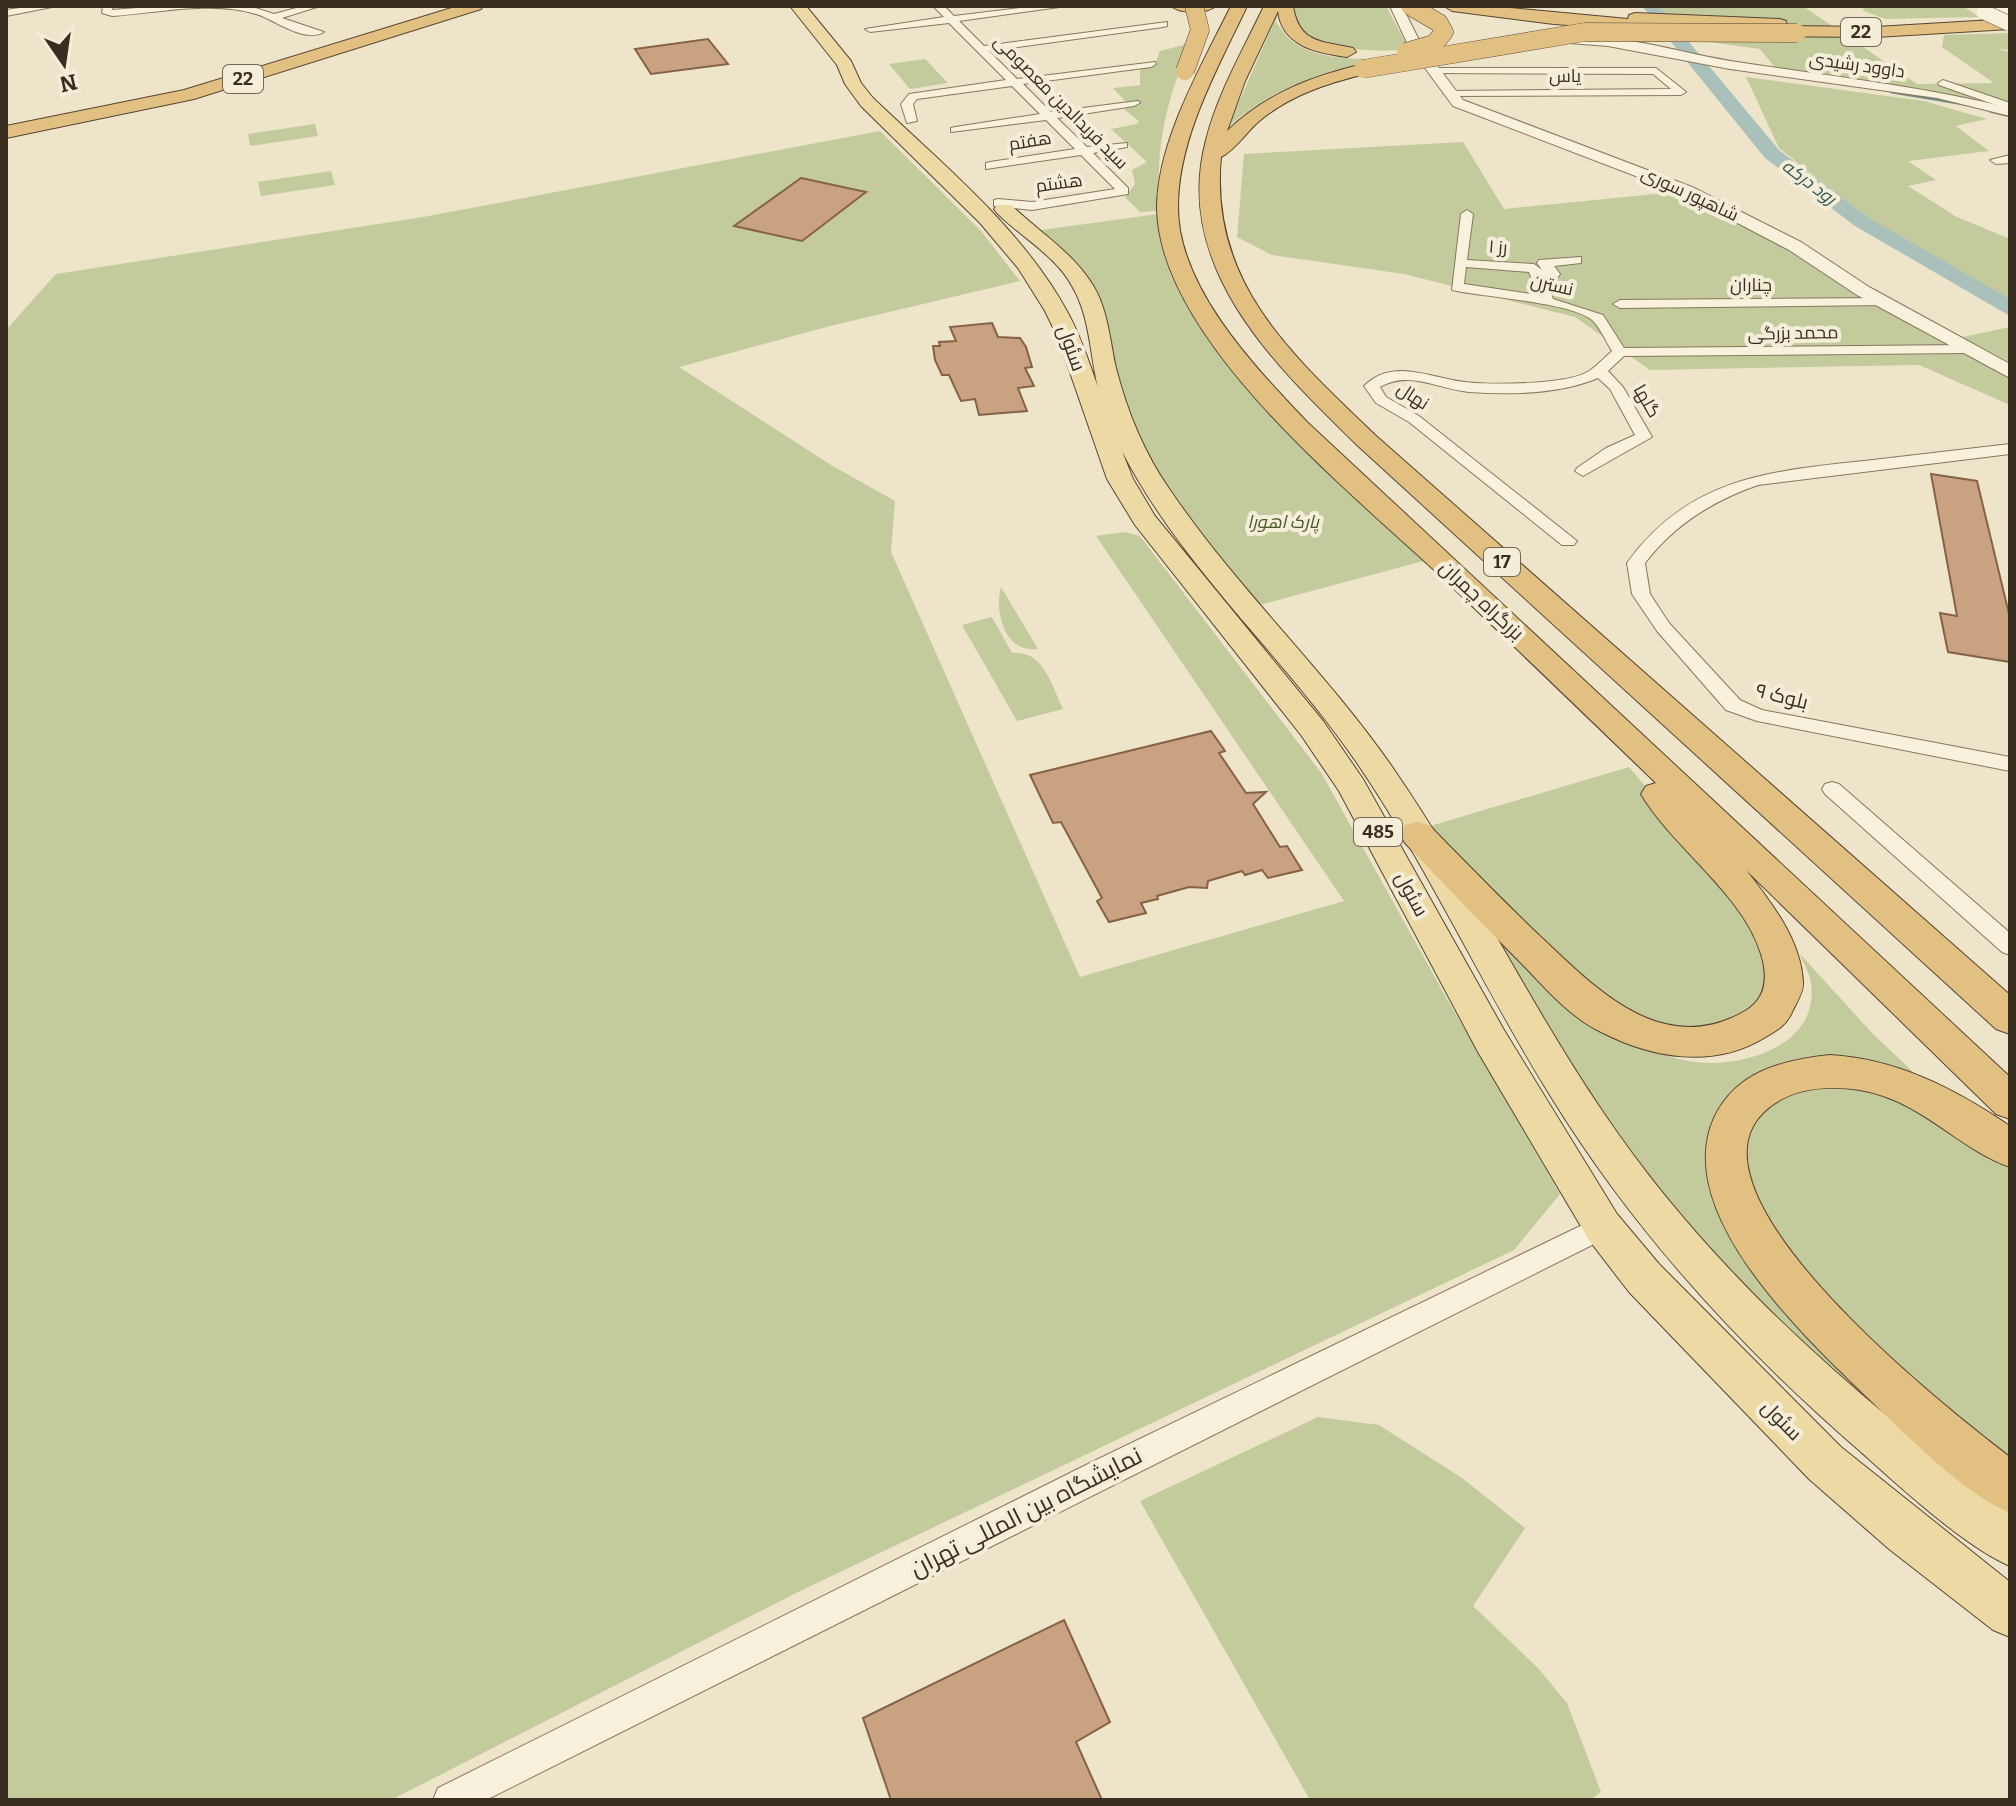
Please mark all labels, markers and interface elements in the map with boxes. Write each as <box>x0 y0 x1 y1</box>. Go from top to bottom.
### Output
road number: 22 <box>1841 18 1881 46</box>
north arrow <box>24 24 104 104</box>
street label: سید فریدالدین معصومی <box>989 30 1133 174</box>
street label: داوود رشیدی <box>1808 47 1906 83</box>
road number: 22 <box>223 65 263 93</box>
street label: یاس <box>1549 65 1581 87</box>
text: N <box>57 68 80 98</box>
street label: هفتم <box>1007 127 1053 156</box>
water label: رود درکه <box>1778 155 1841 210</box>
street label: شاهپور سوری <box>1638 162 1742 226</box>
street label: هشتم <box>1034 169 1084 198</box>
street label: رز ۱ <box>1488 235 1508 259</box>
street label: نسترن <box>1529 269 1575 301</box>
street label: چناران <box>1730 274 1772 297</box>
street label: محمد بزرگی <box>1747 321 1839 345</box>
street label: سئول <box>1052 322 1091 375</box>
street label: نهال <box>1393 378 1433 414</box>
street label: گلها <box>1629 380 1665 422</box>
park label: پارک اهورا <box>1247 511 1320 534</box>
road number: 17 <box>1484 548 1520 576</box>
street label: بزرگراه چمران <box>1434 555 1529 646</box>
street label: بلوک ۹ <box>1753 678 1811 714</box>
road number: 485 <box>1354 818 1402 846</box>
street label: سئول <box>1389 867 1434 921</box>
street label: سئول <box>1756 1395 1807 1446</box>
street label: نمایشگاه بین المللی تهران <box>905 1441 1147 1583</box>

